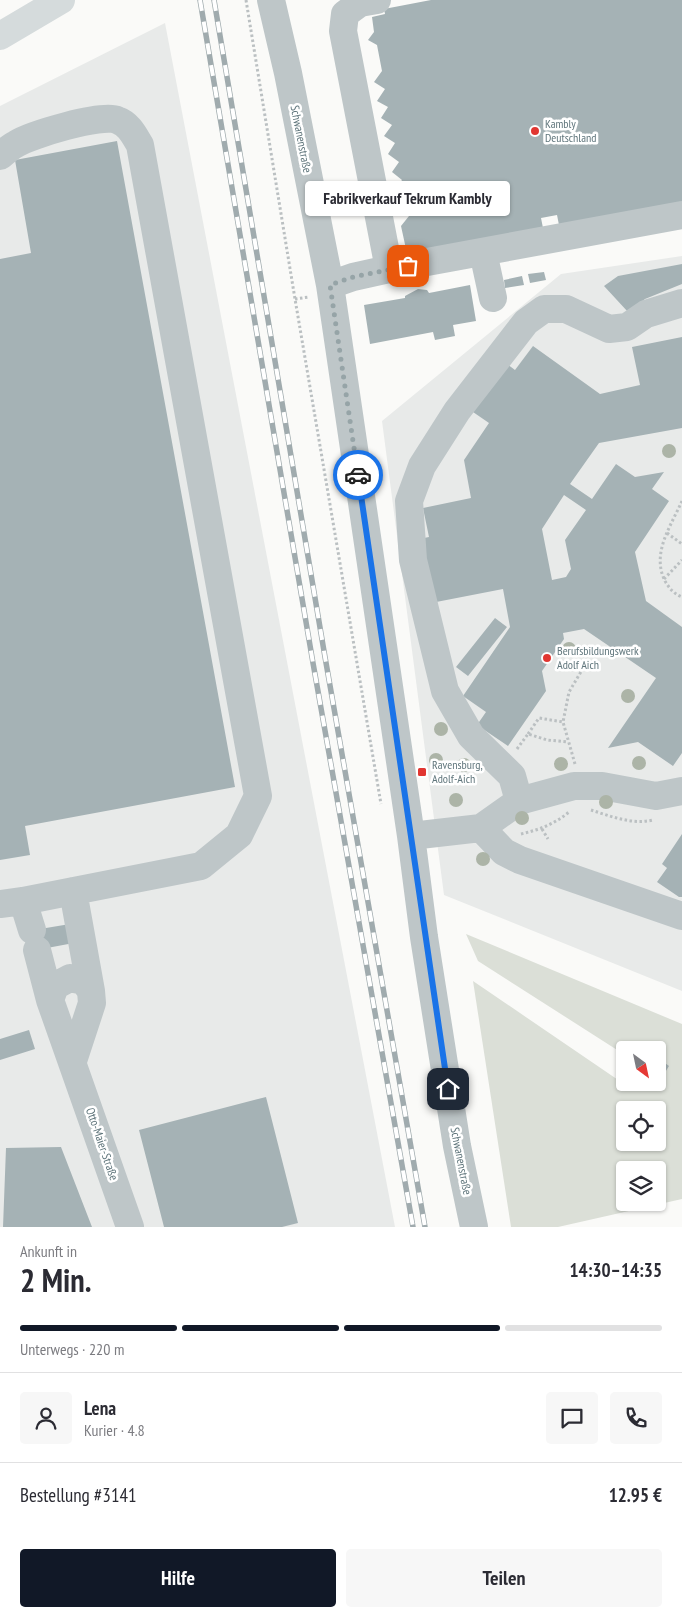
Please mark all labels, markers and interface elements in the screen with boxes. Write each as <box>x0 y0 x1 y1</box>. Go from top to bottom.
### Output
street label: Schwanenstraße <box>288 104 315 174</box>
place label: Kambly Deutschland <box>545 116 596 145</box>
marker: Kambly Deutschland <box>529 125 541 137</box>
callout: Fabrikverkauf Tekrum Kambly <box>306 181 510 216</box>
text: Fabrikverkauf Tekrum Kambly <box>323 188 492 208</box>
pin <box>387 245 429 287</box>
icon: bag <box>394 252 422 280</box>
courier <box>333 450 383 500</box>
icon: car <box>344 461 372 489</box>
place label: Berufsbildungswerk Adolf Aich <box>557 643 639 672</box>
marker: Berufsbildungswerk Adolf Aich <box>541 652 553 664</box>
place label: Ravensburg, Adolf-Aich <box>432 757 483 786</box>
marker: Ravensburg, Adolf-Aich <box>416 766 428 778</box>
north arrow <box>616 1041 666 1091</box>
map controls <box>616 1041 666 1211</box>
pin <box>427 1068 469 1110</box>
icon: home <box>434 1075 462 1103</box>
button: locate <box>616 1101 666 1151</box>
street label: Otto-Maier-Straße <box>83 1106 122 1182</box>
street label: Schwanenstraße <box>448 1126 475 1196</box>
button: layers <box>616 1161 666 1211</box>
text: Ankunft in <box>20 1241 77 1261</box>
text: 14:30–14:35 <box>569 1258 662 1282</box>
text: 2 Min. <box>20 1259 91 1301</box>
text: Unterwegs · 220 m <box>20 1339 124 1359</box>
button: person <box>20 1392 72 1444</box>
button: chat <box>546 1392 598 1444</box>
button: phone <box>610 1392 662 1444</box>
text: Lena <box>84 1396 116 1420</box>
text: Kurier · 4.8 <box>84 1420 145 1440</box>
text: Bestellung #3141 <box>20 1483 137 1507</box>
text: 12.95 € <box>609 1483 662 1507</box>
button: Hilfe <box>20 1549 336 1607</box>
button: Teilen <box>346 1549 662 1607</box>

